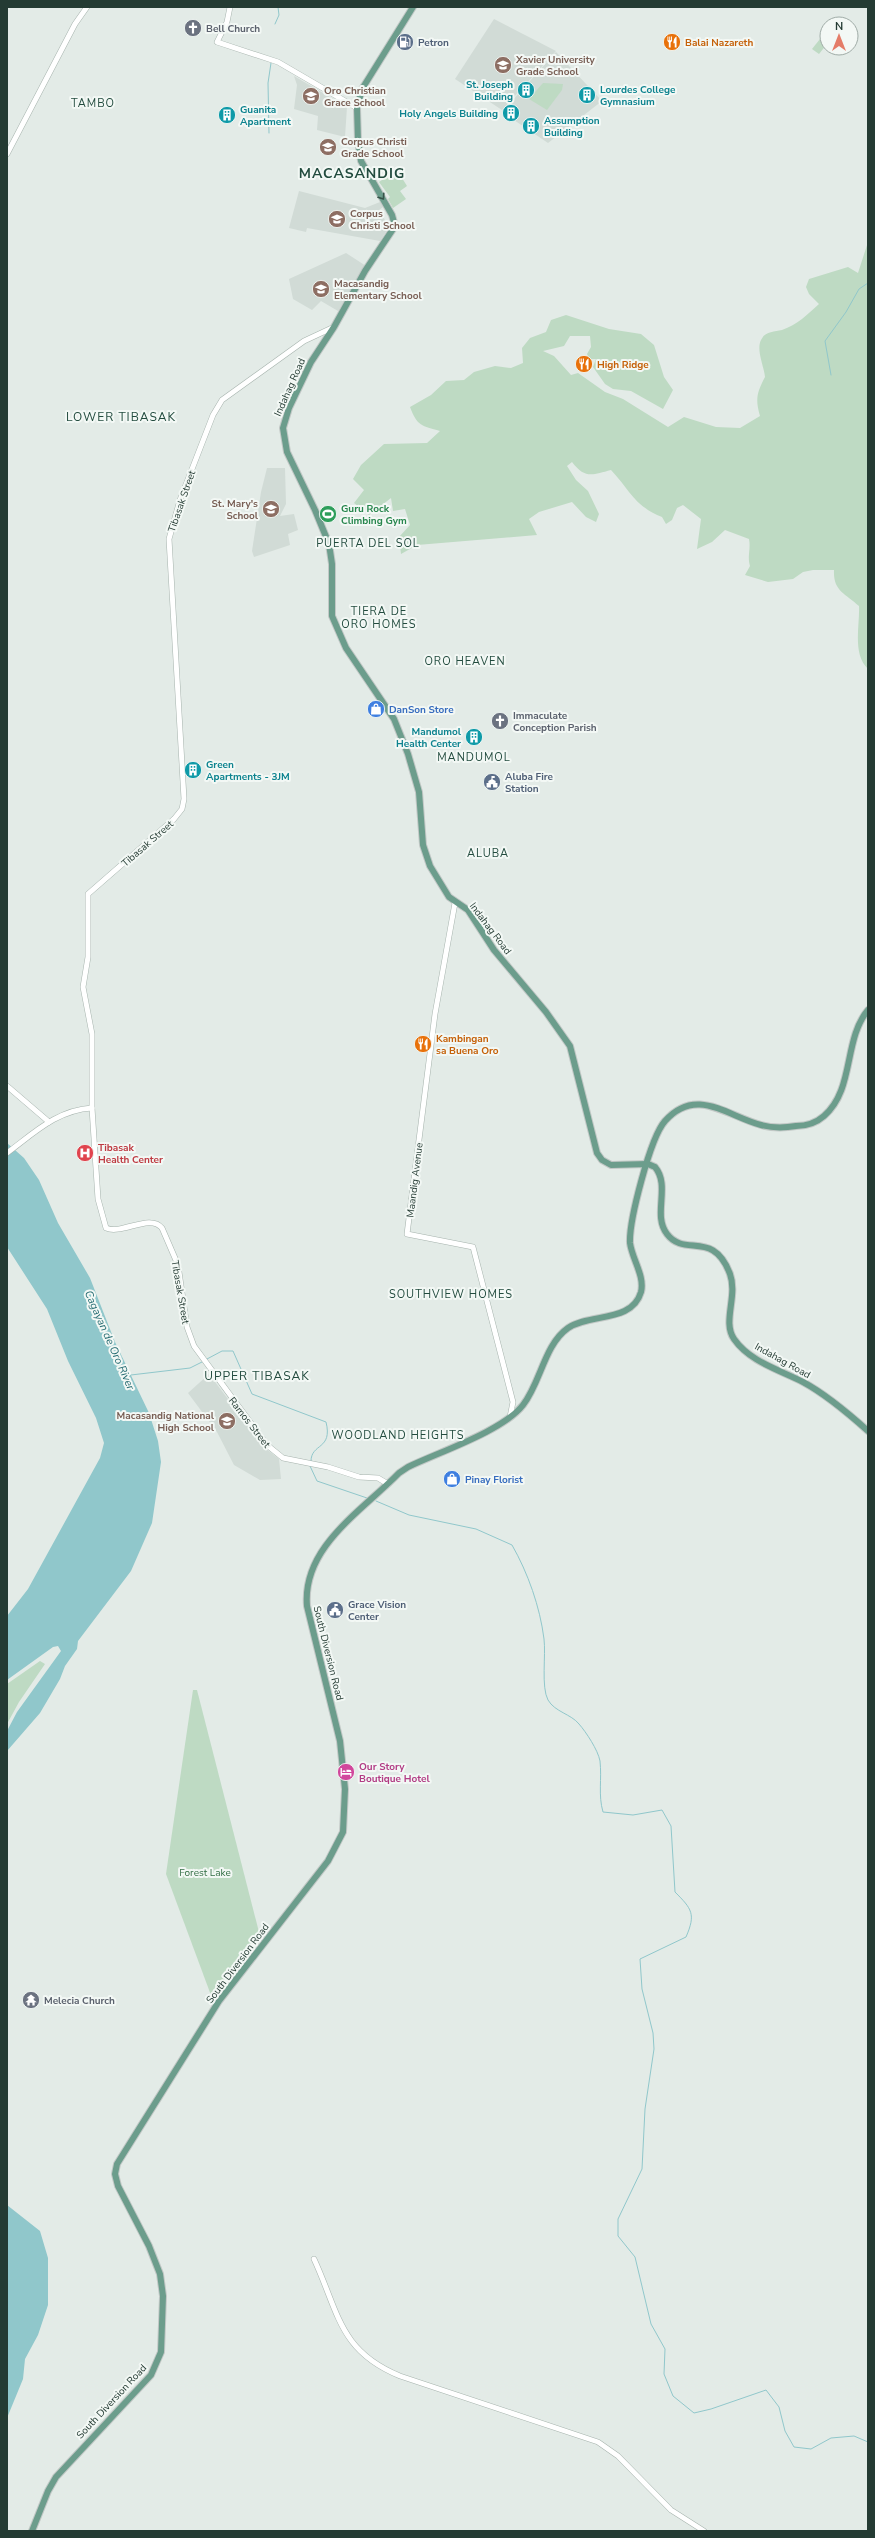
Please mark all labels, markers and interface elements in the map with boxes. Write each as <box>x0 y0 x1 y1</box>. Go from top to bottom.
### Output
north arrow <box>819 16 859 56</box>
church icon: Bell Church <box>183 18 203 38</box>
text: N <box>835 19 843 34</box>
place label: Bell Church <box>206 22 260 36</box>
fuel station icon: Petron <box>395 32 415 52</box>
restaurant icon: Balai Nazareth <box>662 32 682 52</box>
place label: Petron <box>418 36 449 50</box>
place label: Balai Nazareth <box>685 36 753 50</box>
place label: Xavier University Grade School <box>515 53 596 79</box>
school or university icon: Xavier University Grade School <box>493 55 513 75</box>
place label: St. Joseph Building <box>466 78 513 104</box>
building icon: St. Joseph Building <box>516 80 536 100</box>
place label: Lourdes College Gymnasium <box>600 83 676 109</box>
place label: Oro Christian Grace School <box>324 84 386 110</box>
building icon: Lourdes College Gymnasium <box>577 85 597 105</box>
school or university icon: Oro Christian Grace School <box>301 86 321 106</box>
district label: TAMBO <box>71 96 115 111</box>
place label: Guanita Apartment <box>240 103 291 129</box>
building icon: Holy Angels Building <box>501 103 521 123</box>
building icon: Guanita Apartment <box>217 105 237 125</box>
place label: Holy Angels Building <box>399 107 498 121</box>
place label: Assumption Building <box>544 114 600 140</box>
building icon: Assumption Building <box>521 116 541 136</box>
place label: Corpus Christi Grade School <box>341 135 407 161</box>
school or university icon: Corpus Christi Grade School <box>318 137 338 157</box>
district label: MACASANDIG <box>299 164 405 183</box>
one-way arrow <box>377 193 385 200</box>
place label: Corpus Christi School <box>350 207 415 233</box>
school or university icon: Corpus Christi School <box>327 209 347 229</box>
place label: Macasandig Elementary School <box>334 277 422 303</box>
school or university icon: Macasandig Elementary School <box>311 279 331 299</box>
restaurant icon: High Ridge <box>574 354 594 374</box>
street label: Indahag Road <box>271 356 309 419</box>
place label: High Ridge <box>597 358 649 372</box>
district label: LOWER TIBASAK <box>66 409 176 425</box>
street label: Tibasak Street <box>165 468 199 534</box>
place label: St. Mary's School <box>212 497 259 523</box>
school or university icon: St. Mary's School <box>261 499 281 519</box>
place label: Guru Rock Climbing Gym <box>341 502 407 528</box>
sports icon: Guru Rock Climbing Gym <box>318 504 338 524</box>
district label: PUERTA DEL SOL <box>316 536 420 551</box>
district label: TIERA DE ORO HOMES <box>341 604 417 632</box>
district label: ORO HEAVEN <box>424 654 506 669</box>
shop icon: DanSon Store <box>366 699 386 719</box>
place label: DanSon Store <box>389 703 454 717</box>
place label: Immaculate Conception Parish <box>513 709 597 735</box>
church icon: Immaculate Conception Parish <box>490 711 510 731</box>
place label: Mandumol Health Center <box>396 725 462 751</box>
building icon: Mandumol Health Center <box>464 727 484 747</box>
district label: MANDUMOL <box>437 750 511 765</box>
place label: Green Apartments - 3JM <box>206 758 290 784</box>
building icon: Green Apartments - 3JM <box>183 760 203 780</box>
place label: Aluba Fire Station <box>505 770 554 796</box>
public building icon: Aluba Fire Station <box>482 772 502 792</box>
street label: Tibasak Street <box>119 817 177 870</box>
district label: ALUBA <box>467 846 509 861</box>
street label: Indahag Road <box>466 900 515 958</box>
place label: Kambingan sa Buena Oro <box>436 1032 499 1058</box>
restaurant icon: Kambingan sa Buena Oro <box>413 1034 433 1054</box>
place label: Tibasak Health Center <box>98 1141 163 1167</box>
street label: Maandig Avenue <box>403 1142 427 1218</box>
hospital icon: Tibasak Health Center <box>75 1143 95 1163</box>
street label: Tibasak Street <box>168 1259 193 1326</box>
district label: SOUTHVIEW HOMES <box>389 1287 513 1302</box>
water label: Cagayan de Oro River <box>81 1288 139 1393</box>
street label: Indahag Road <box>752 1340 813 1382</box>
district label: UPPER TIBASAK <box>204 1368 310 1384</box>
street label: Ramos Street <box>225 1394 274 1451</box>
place label: Macasandig National High School <box>117 1409 215 1435</box>
school or university icon: Macasandig National High School <box>217 1411 237 1431</box>
district label: WOODLAND HEIGHTS <box>332 1428 464 1443</box>
shop icon: Pinay Florist <box>442 1469 462 1489</box>
place label: Pinay Florist <box>465 1473 523 1487</box>
place label: Grace Vision Center <box>348 1598 406 1624</box>
public building icon: Grace Vision Center <box>325 1600 345 1620</box>
street label: South Diversion Road <box>310 1605 347 1702</box>
place label: Our Story Boutique Hotel <box>359 1760 430 1786</box>
hotel icon: Our Story Boutique Hotel <box>336 1762 356 1782</box>
park label: Forest Lake <box>179 1866 231 1880</box>
street label: South Diversion Road <box>203 1921 273 2007</box>
temple icon: Melecia Church <box>21 1990 41 2010</box>
place label: Melecia Church <box>44 1994 115 2008</box>
street label: South Diversion Road <box>74 2361 150 2442</box>

